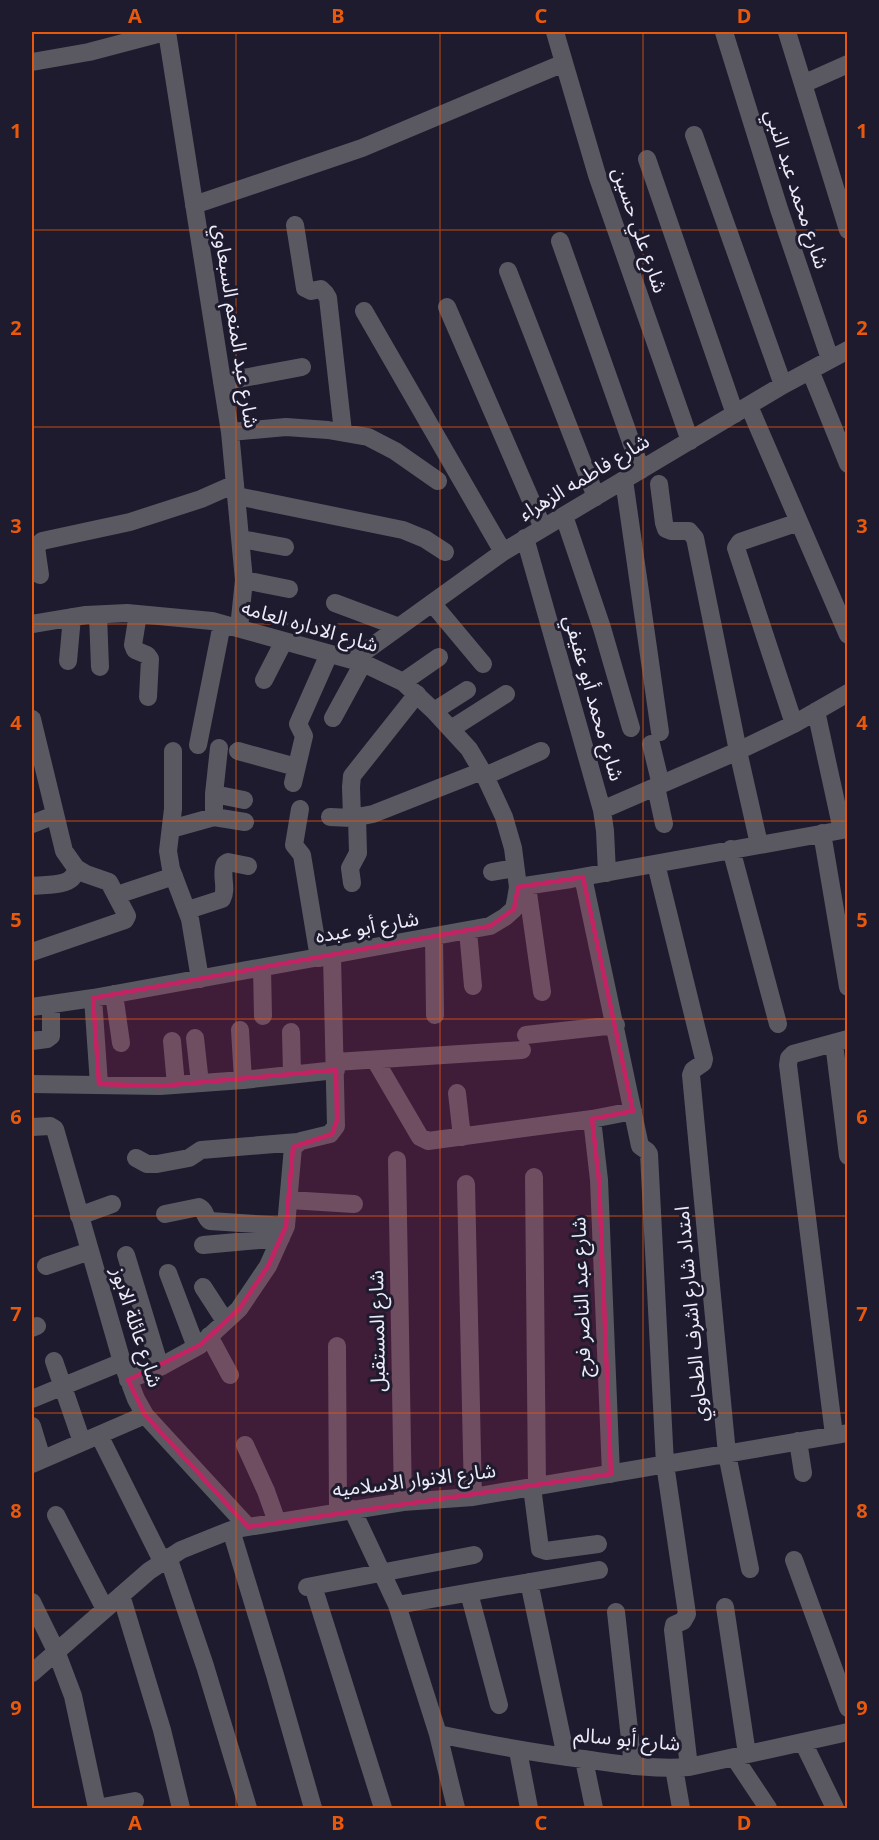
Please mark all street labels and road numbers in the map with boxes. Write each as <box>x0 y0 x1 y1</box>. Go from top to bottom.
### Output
street label: شارع محمد عبد النبي <box>756 106 836 273</box>
street label: شارع علي حسين <box>604 164 675 297</box>
street label: شارع عبد المنعم السبعاوي <box>204 222 266 430</box>
street label: شارع فاطمه الزهراء <box>513 427 655 528</box>
street label: شارع الاداره العامه <box>238 593 382 660</box>
street label: شارع محمد أبو عفيفي <box>555 612 631 785</box>
street label: شارع أبو عبده <box>313 904 421 951</box>
street label: امتداد شارع اشرف الطحاوي <box>668 1205 716 1423</box>
street label: شارع عبد الناصر فرج <box>564 1216 599 1378</box>
street label: شارع عائلة الابوز <box>103 1262 170 1391</box>
street label: شارع المستقبل <box>362 1270 393 1392</box>
street label: شارع الانوار الاسلاميه <box>331 1456 497 1505</box>
street label: شارع أبو سالم <box>572 1720 681 1759</box>

